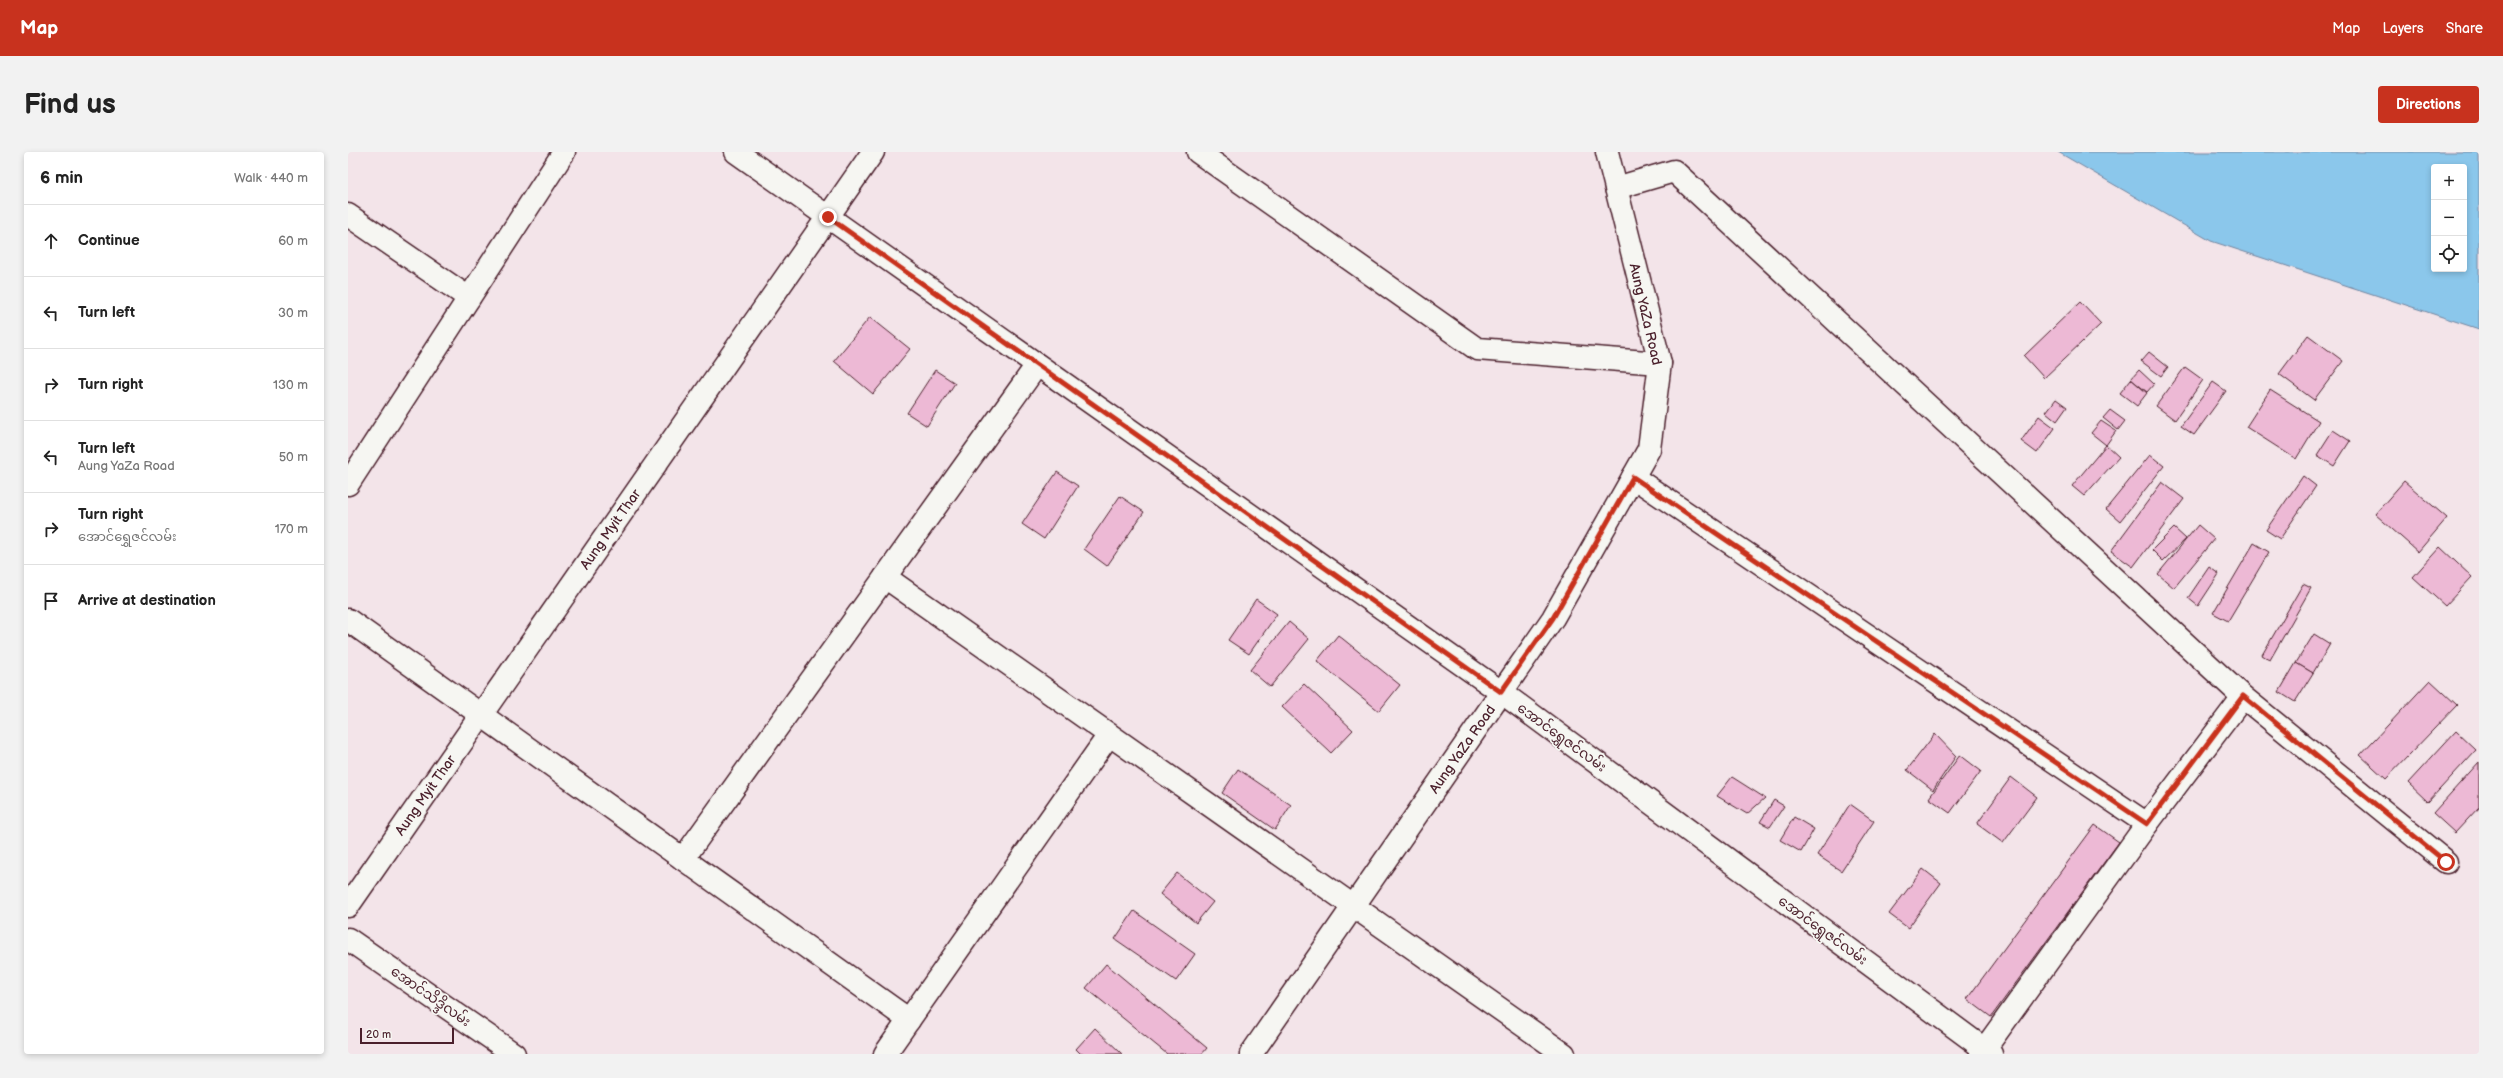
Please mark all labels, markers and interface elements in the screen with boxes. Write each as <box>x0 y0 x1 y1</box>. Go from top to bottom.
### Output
text: Map <box>20 17 58 40</box>
text: Map <box>2332 20 2360 37</box>
text: Layers <box>2382 20 2424 37</box>
text: Share <box>2446 20 2483 37</box>
button: Directions <box>2378 86 2479 123</box>
text: Find us <box>24 88 116 121</box>
map controls <box>2431 164 2467 272</box>
button: + <box>2431 164 2467 200</box>
text: 6 min <box>40 168 83 188</box>
text: Walk · 440 m <box>234 170 308 186</box>
button: − <box>2431 200 2467 236</box>
route end <box>819 208 837 226</box>
icon: ahead <box>40 230 62 252</box>
text: Continue <box>78 231 140 250</box>
text: 60 m <box>278 233 308 249</box>
button: locate <box>2431 236 2467 272</box>
street label: Aung YaZa Road <box>1626 261 1666 367</box>
icon: left <box>40 302 62 324</box>
text: Turn left <box>78 303 135 322</box>
text: 30 m <box>278 305 308 321</box>
icon: right <box>40 374 62 396</box>
text: Turn right <box>78 375 143 394</box>
text: 130 m <box>273 377 308 393</box>
text: Turn left <box>78 439 135 458</box>
icon: left <box>40 446 62 468</box>
text: 50 m <box>279 449 308 465</box>
text: Aung YaZa Road <box>78 458 175 474</box>
street label: Aung Myit Thar <box>576 485 645 573</box>
text: Turn right <box>78 505 143 524</box>
icon: right <box>40 518 62 540</box>
text: 170 m <box>275 521 308 537</box>
text: အောင်ရွှေဇင်လမ်း <box>78 529 177 545</box>
icon: arrive <box>40 590 62 612</box>
text: Arrive at destination <box>78 591 216 610</box>
street label: အောင်ရွှေဇင်လမ်း <box>1512 698 1611 778</box>
street label: Aung YaZa Road <box>1426 702 1499 797</box>
street label: Aung Myit Thar <box>391 751 460 839</box>
route start <box>2437 853 2455 871</box>
street label: အောင်ရွှေဇင်လမ်း <box>1773 891 1872 971</box>
street label: အောင်သိဒ္ဒိလမ်း <box>385 961 475 1033</box>
scale bar <box>360 1026 454 1045</box>
text: 20 m <box>366 1028 391 1041</box>

